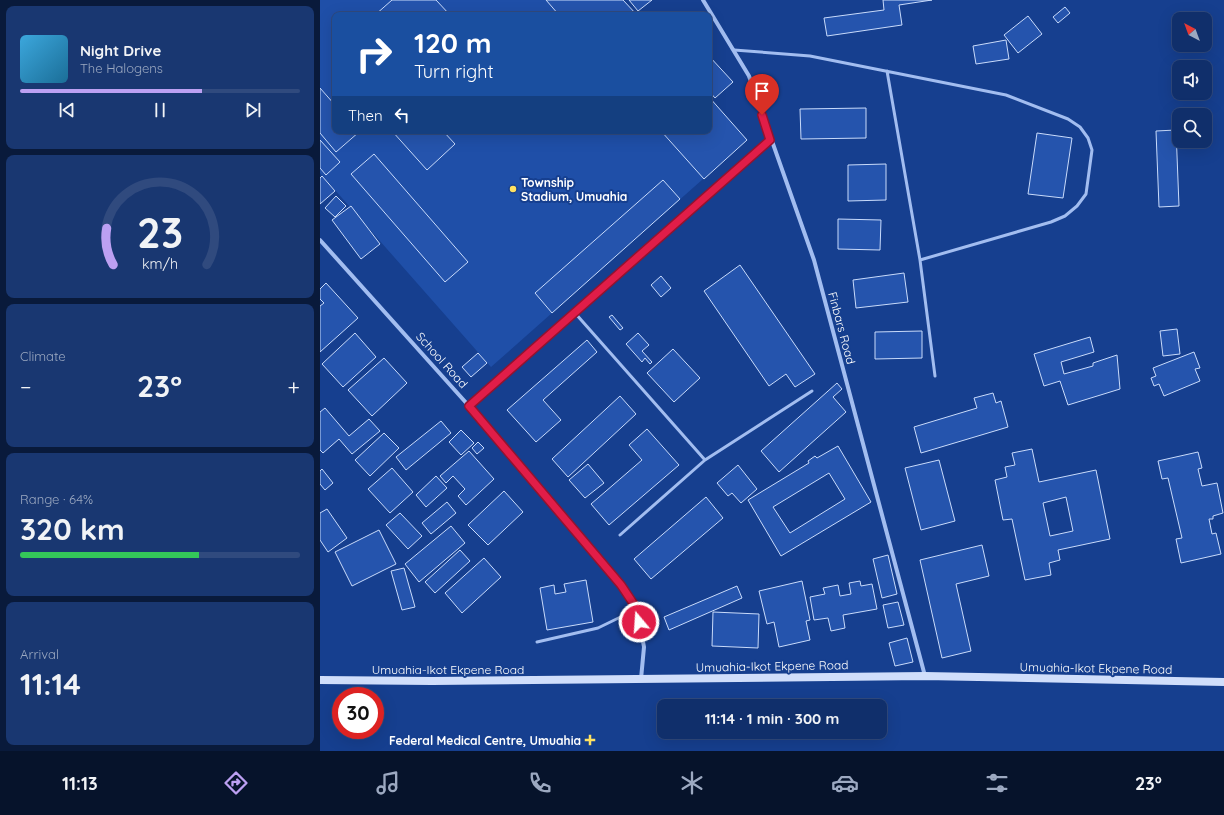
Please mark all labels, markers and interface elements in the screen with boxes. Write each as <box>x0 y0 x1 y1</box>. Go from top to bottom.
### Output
north arrow <box>1172 12 1212 52</box>
map controls <box>1172 12 1212 148</box>
text: 120 m <box>414 25 492 60</box>
icon: right <box>348 28 400 80</box>
text: Night Drive <box>80 41 161 60</box>
text: The Halogens <box>80 60 163 76</box>
text: Turn right <box>414 60 494 83</box>
button: sound <box>1172 60 1212 100</box>
pin <box>745 74 779 115</box>
icon: arrive <box>751 80 773 102</box>
icon: previous <box>56 99 78 121</box>
icon: pause <box>149 99 171 121</box>
icon: next <box>242 99 264 121</box>
icon: left <box>391 104 413 126</box>
text: Then <box>348 106 383 125</box>
button: search <box>1172 108 1212 148</box>
place label: Township Stadium, Umuahia <box>521 175 627 204</box>
marker: Township Stadium, Umuahia <box>508 184 518 194</box>
text: 23 <box>137 205 183 257</box>
text: km/h <box>142 254 178 272</box>
street label: Finbars Road <box>825 290 859 366</box>
street label: School Road <box>413 329 471 391</box>
text: Climate <box>20 348 66 364</box>
text: 23° <box>137 367 182 405</box>
text: − <box>20 373 31 401</box>
text: + <box>288 373 300 401</box>
text: Range · 64% <box>20 491 93 507</box>
text: 320 km <box>20 510 125 548</box>
position arrow <box>618 601 660 643</box>
text: Arrival <box>20 646 59 662</box>
street label: Umuahia-Ikot Ekpene Road <box>696 657 848 675</box>
street label: Umuahia-Ikot Ekpene Road <box>1020 659 1172 677</box>
street label: Umuahia-Ikot Ekpene Road <box>372 662 524 677</box>
text: 11:14 <box>20 665 81 703</box>
speed limit sign: 30 <box>332 687 384 739</box>
text: 11:14 · 1 min · 300 m <box>705 709 839 728</box>
place label: Federal Medical Centre, Umuahia <box>389 733 581 748</box>
marker: Federal Medical Centre, Umuahia <box>584 734 596 746</box>
icon: directions <box>222 769 250 797</box>
icon: music <box>374 769 402 797</box>
icon: phone <box>526 769 554 797</box>
icon: climate <box>678 769 706 797</box>
icon: car <box>831 769 859 797</box>
icon: filters <box>983 769 1011 797</box>
text: 11:13 <box>62 772 98 795</box>
text: 23° <box>1135 772 1162 795</box>

